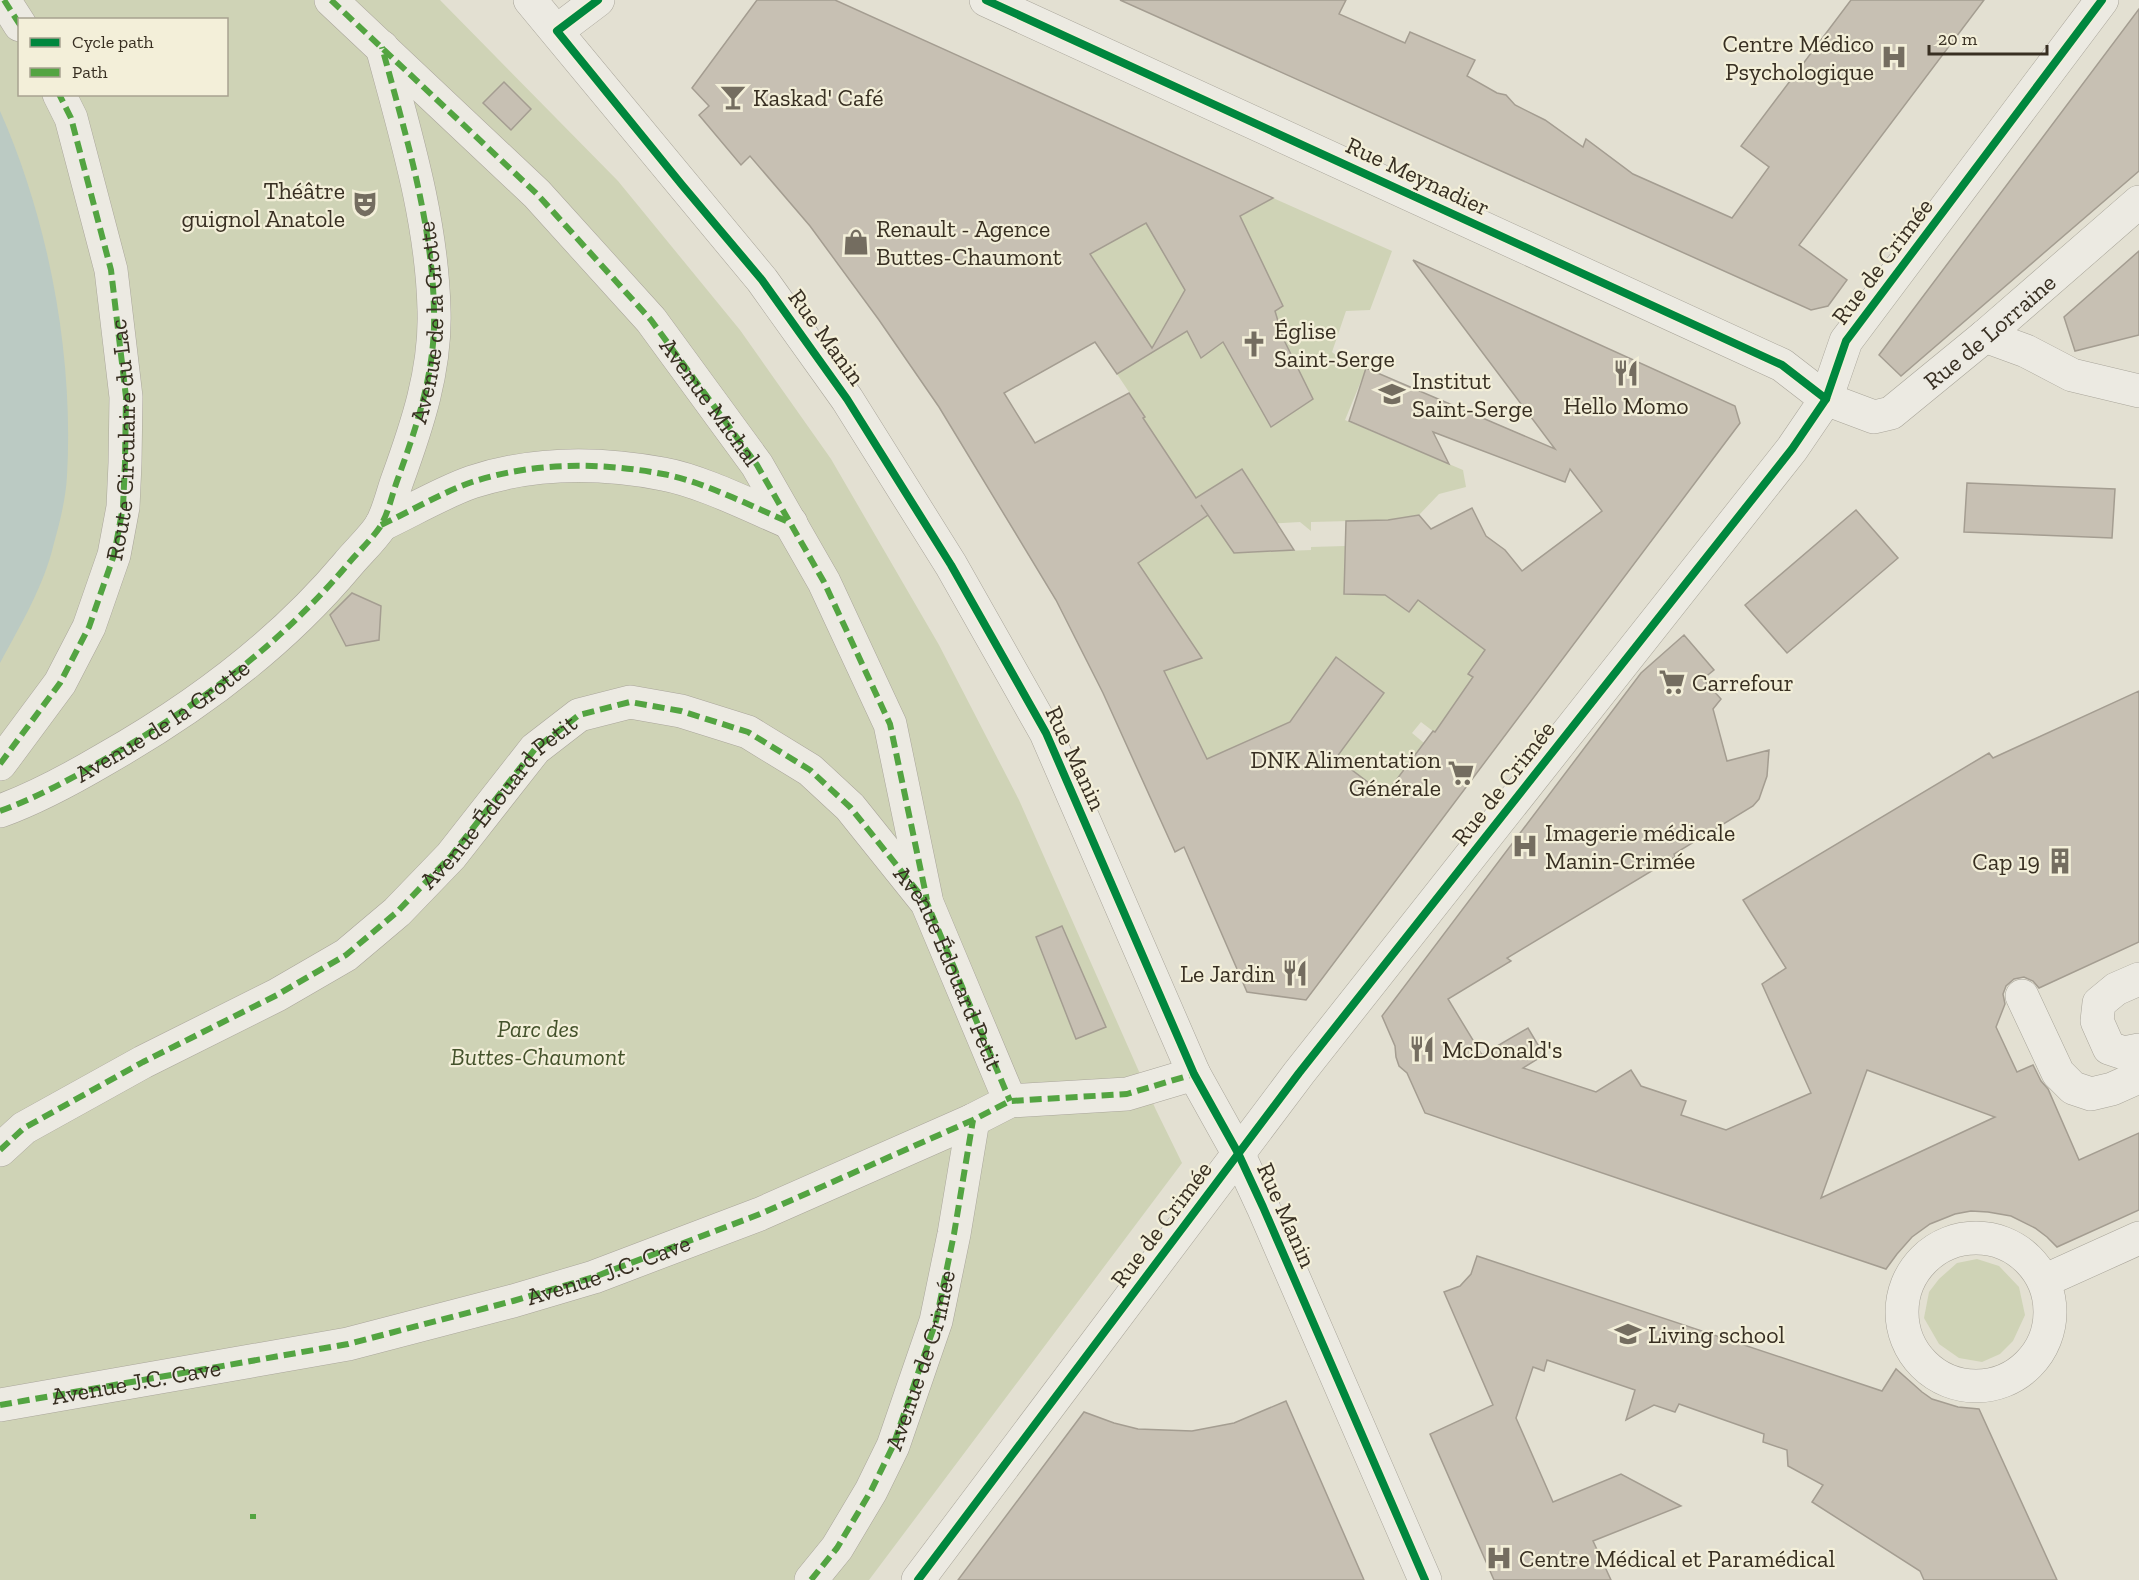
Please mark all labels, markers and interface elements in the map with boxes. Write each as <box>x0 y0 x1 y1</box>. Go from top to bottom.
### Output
legend <box>18 18 228 96</box>
scale bar <box>1929 18 2048 56</box>
text: 20 m <box>1938 28 1978 50</box>
place label: Centre Médico Psychologique <box>1723 29 1874 86</box>
text: Cycle path <box>72 31 154 53</box>
hospital icon: Centre Médico Psychologique <box>1879 42 1909 72</box>
text: Path <box>72 61 108 83</box>
bar icon: Kaskad' Café <box>718 82 748 112</box>
place label: Kaskad' Café <box>753 83 883 112</box>
street label: Rue Meynadier <box>1341 130 1495 222</box>
place label: Théâtre guignol Anatole <box>182 176 345 233</box>
theatre icon: Théâtre guignol Anatole <box>350 189 380 219</box>
street label: Rue de Crimée <box>1825 192 1939 330</box>
place label: Renault - Agence Buttes-Chaumont <box>876 214 1062 271</box>
street label: Avenue de la Grotte <box>403 219 449 426</box>
shop icon: Renault - Agence Buttes-Chaumont <box>841 227 871 257</box>
street label: Rue de Lorraine <box>1917 267 2061 395</box>
street label: Rue Manin <box>782 283 872 391</box>
place label: Église Saint-Serge <box>1274 316 1395 373</box>
street label: Route Circulaire du Lac <box>99 318 141 563</box>
church icon: Église Saint-Serge <box>1239 329 1269 359</box>
street label: Avenue Michal <box>654 332 767 472</box>
restaurant icon: Hello Momo <box>1611 358 1641 388</box>
place label: Institut Saint-Serge <box>1412 366 1533 423</box>
school or university icon: Institut Saint-Serge <box>1377 379 1407 409</box>
place label: Hello Momo <box>1563 391 1689 420</box>
street label: Avenue de la Grotte <box>69 653 255 788</box>
supermarket icon: Carrefour <box>1657 667 1687 697</box>
place label: Carrefour <box>1692 668 1794 697</box>
street label: Rue Manin <box>1039 701 1113 815</box>
street label: Avenue Édouard Petit <box>413 708 582 895</box>
street label: Rue de Crimée <box>1445 715 1561 851</box>
place label: DNK Alimentation Générale <box>1250 745 1441 802</box>
supermarket icon: DNK Alimentation Générale <box>1446 758 1476 788</box>
place label: Imagerie médicale Manin-Crimée <box>1545 818 1735 875</box>
hospital icon: Imagerie médicale Manin-Crimée <box>1510 831 1540 861</box>
building icon: Cap 19 <box>2045 846 2075 876</box>
place label: Cap 19 <box>1972 847 2040 876</box>
street label: Avenue Édouard Petit <box>888 859 1010 1074</box>
restaurant icon: Le Jardin <box>1280 958 1310 988</box>
place label: Le Jardin <box>1180 959 1275 988</box>
park label: Parc des Buttes-Chaumont <box>451 1014 625 1071</box>
restaurant icon: McDonald's <box>1407 1034 1437 1064</box>
place label: McDonald's <box>1442 1035 1562 1064</box>
street label: Rue de Crimée <box>1104 1155 1218 1293</box>
street label: Rue Manin <box>1251 1158 1323 1272</box>
street label: Avenue J.C. Cave <box>523 1227 694 1311</box>
street label: Avenue de Crimée <box>878 1267 961 1454</box>
school or university icon: Living school <box>1613 1319 1643 1349</box>
place label: Living school <box>1648 1320 1785 1349</box>
street label: Avenue J.C. Cave <box>49 1352 223 1410</box>
hospital icon: Centre Médical et Paramédical <box>1484 1543 1514 1573</box>
place label: Centre Médical et Paramédical <box>1519 1544 1835 1573</box>

